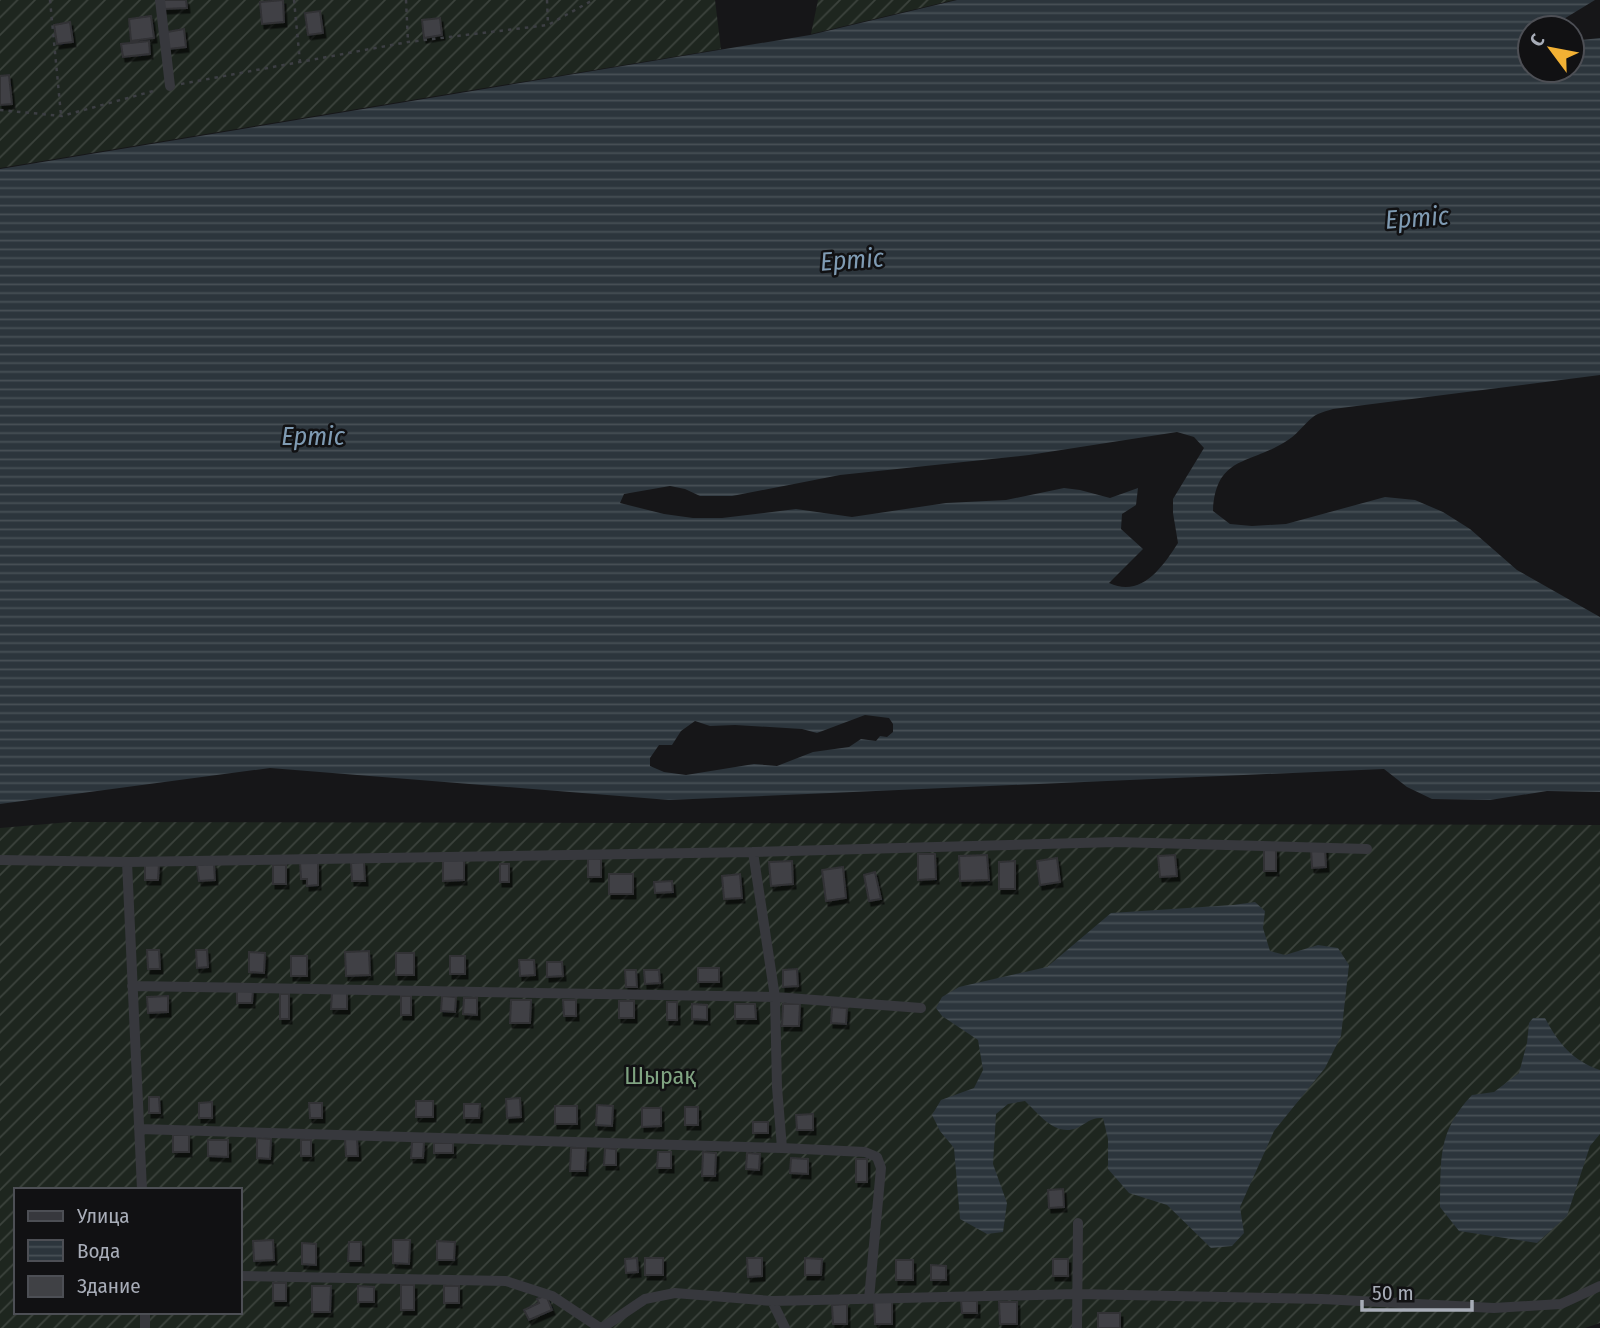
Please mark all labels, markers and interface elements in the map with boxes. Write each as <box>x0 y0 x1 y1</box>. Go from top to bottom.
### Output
north arrow <box>1516 14 1586 84</box>
text: С <box>1525 30 1549 51</box>
water label: Ертіс <box>1384 200 1451 236</box>
water label: Ертіс <box>819 242 886 278</box>
water label: Ертіс <box>281 421 346 452</box>
park label: Шырақ <box>624 1062 696 1090</box>
legend <box>14 1188 242 1314</box>
text: Улица <box>76 1203 130 1229</box>
text: Вода <box>77 1238 120 1264</box>
scale bar <box>1362 1268 1472 1312</box>
text: Здание <box>77 1273 141 1299</box>
text: 50 m <box>1372 1280 1414 1306</box>

